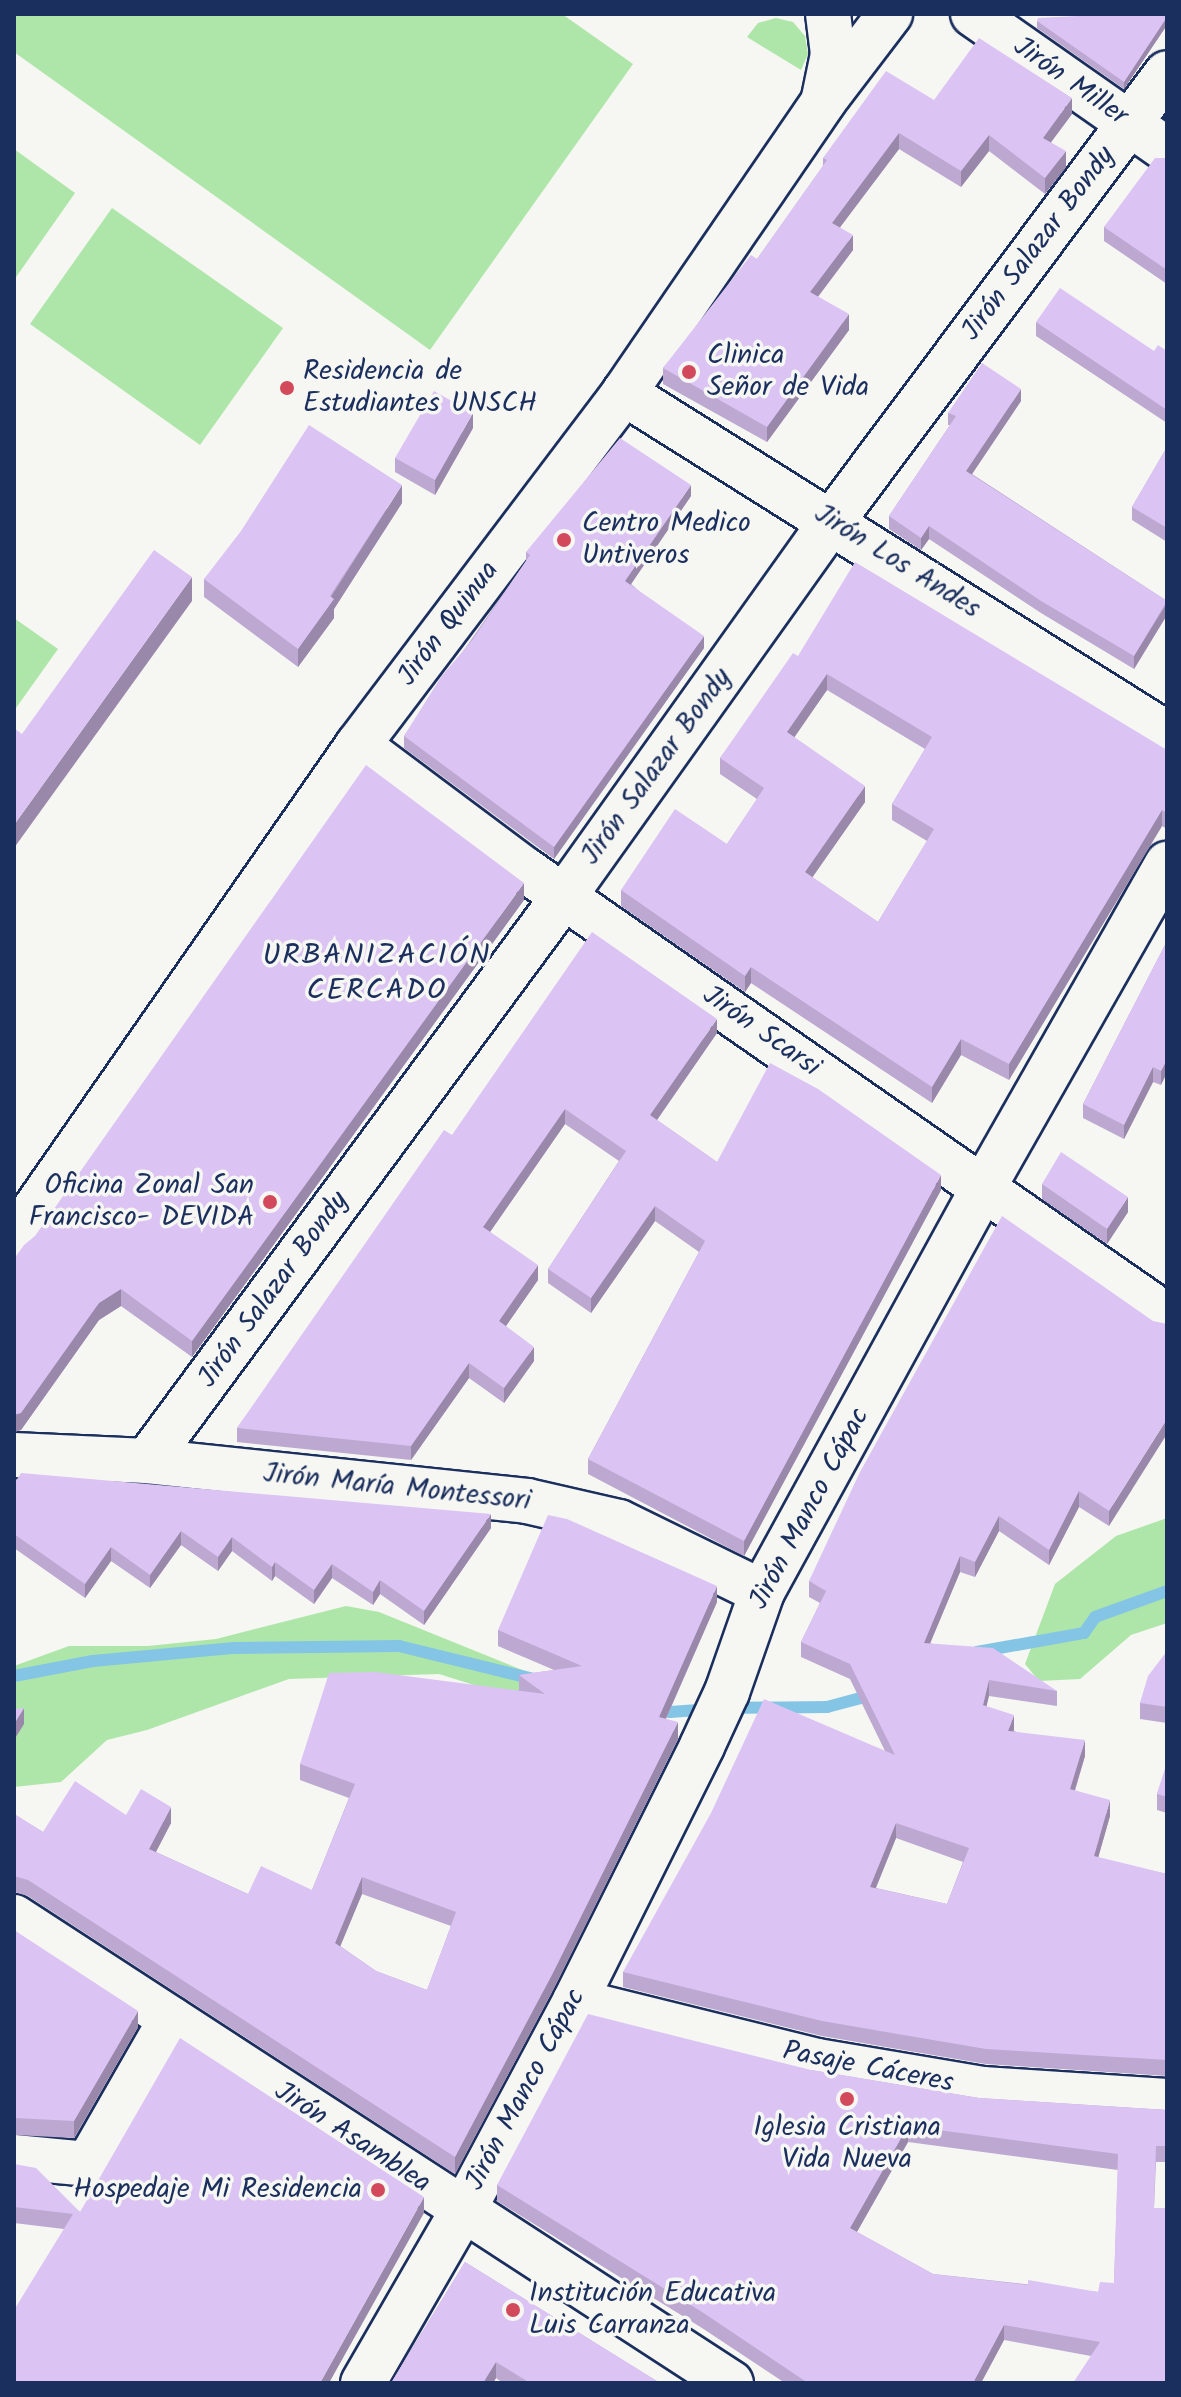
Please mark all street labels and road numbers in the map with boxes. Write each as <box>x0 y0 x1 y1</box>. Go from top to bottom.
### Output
street label: Jirón Miller <box>1006 30 1134 134</box>
street label: Jirón Salazar Bondy <box>955 140 1123 348</box>
street label: Jirón Los Andes <box>808 498 986 626</box>
street label: Jirón Quinua <box>391 555 507 693</box>
street label: Jirón Salazar Bondy <box>575 662 739 872</box>
street label: Jirón Scarsi <box>696 979 826 1085</box>
street label: Jirón Salazar Bondy <box>192 1185 356 1395</box>
street label: Jirón Manco Cápac <box>743 1403 877 1615</box>
street label: Jirón María Montessori <box>261 1457 533 1519</box>
street label: Jirón Manco Cápac <box>459 1984 593 2196</box>
street label: Pasaje Cáceres <box>780 2035 956 2101</box>
street label: Jirón Asamblea <box>268 2075 436 2201</box>

